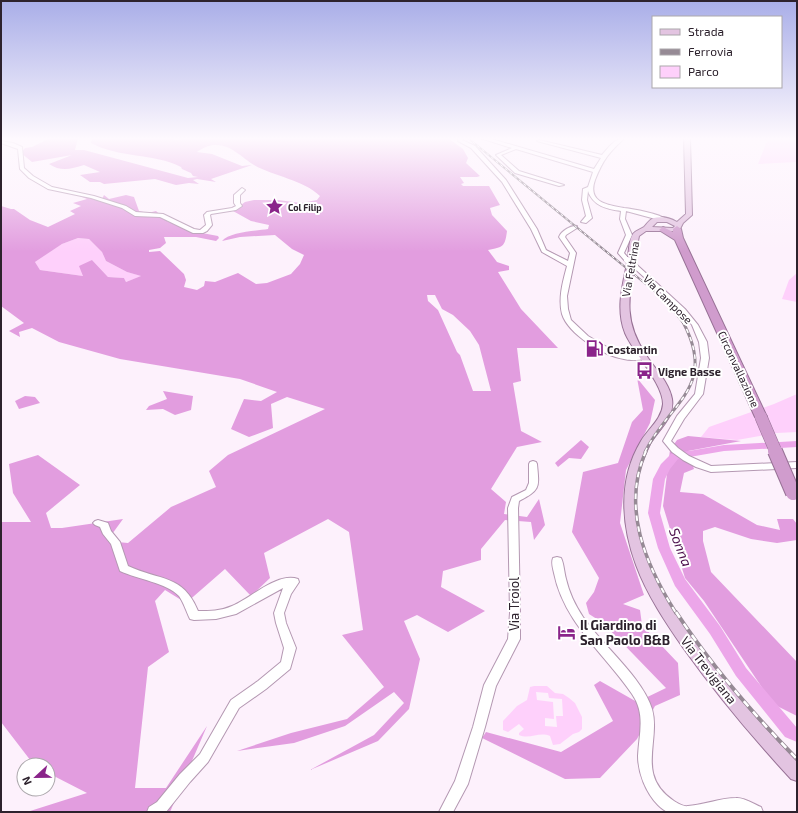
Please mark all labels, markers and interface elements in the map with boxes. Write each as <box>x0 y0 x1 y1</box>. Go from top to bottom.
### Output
legend <box>652 16 782 88</box>
text: Strada <box>688 24 724 38</box>
text: Ferrovia <box>688 44 733 58</box>
text: Parco <box>688 64 719 78</box>
place icon: Col Filip <box>265 197 285 217</box>
place label: Col Filip <box>288 202 322 213</box>
street label: Via Feltrina <box>619 240 641 298</box>
street label: Via Campose <box>641 272 695 326</box>
street label: Circonvallazione <box>716 329 762 409</box>
fuel station icon: Costantin <box>584 339 604 359</box>
place label: Costantin <box>607 343 657 356</box>
bus stop icon: Vigne Basse <box>635 361 655 381</box>
place label: Vigne Basse <box>658 365 721 378</box>
water label: Sonna <box>666 525 696 569</box>
street label: Via Troiol <box>506 577 522 631</box>
place label: Il Giardino di San Paolo B&B <box>580 617 670 648</box>
hotel icon: Il Giardino di San Paolo B&B <box>557 622 577 642</box>
street label: Via Trevigiana <box>678 633 740 707</box>
north arrow <box>16 757 56 797</box>
text: N <box>19 775 34 787</box>

